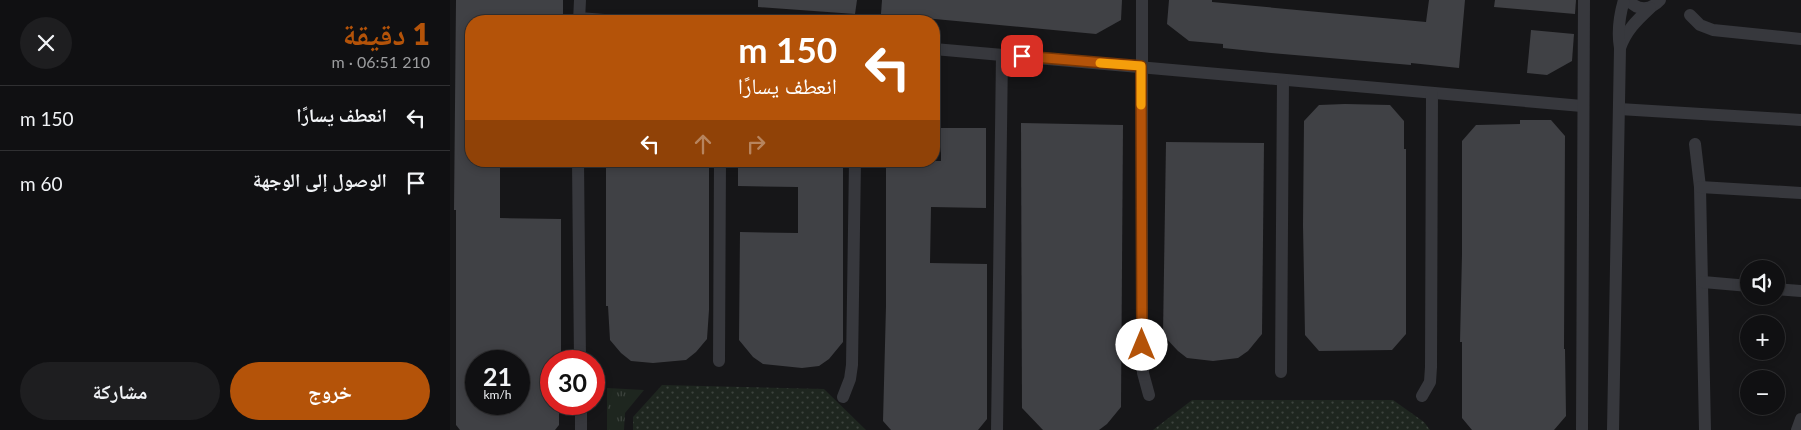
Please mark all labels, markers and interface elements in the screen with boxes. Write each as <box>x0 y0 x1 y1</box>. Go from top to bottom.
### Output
text: 1 دقيقة <box>343 15 430 51</box>
button: close <box>20 17 72 69</box>
text: 150 m <box>738 28 837 70</box>
icon: left <box>855 35 920 100</box>
pin <box>1001 35 1043 77</box>
icon: arrive <box>1008 42 1036 70</box>
text: 210 m · 06:51 <box>331 52 430 71</box>
text: انعطف يسارًا <box>738 72 837 99</box>
text: انعطف يسارًا <box>296 103 387 126</box>
icon: left <box>402 104 430 132</box>
text: 150 m <box>20 107 74 130</box>
icon: left <box>636 130 664 158</box>
icon: ahead <box>689 130 717 158</box>
icon: right <box>742 130 770 158</box>
text: الوصول إلى الوجهة <box>253 168 387 191</box>
icon: arrive <box>402 169 430 197</box>
text: 60 m <box>20 172 63 195</box>
map controls <box>1740 260 1785 415</box>
button: sound <box>1740 260 1785 305</box>
button: + <box>1740 315 1785 360</box>
position arrow <box>1115 318 1167 370</box>
speed limit sign: 30 <box>540 350 605 415</box>
text: 21 <box>483 361 512 391</box>
button: مشاركة <box>20 362 220 420</box>
button: خروج <box>230 362 430 420</box>
button: − <box>1740 370 1785 415</box>
text: km/h <box>483 387 512 402</box>

